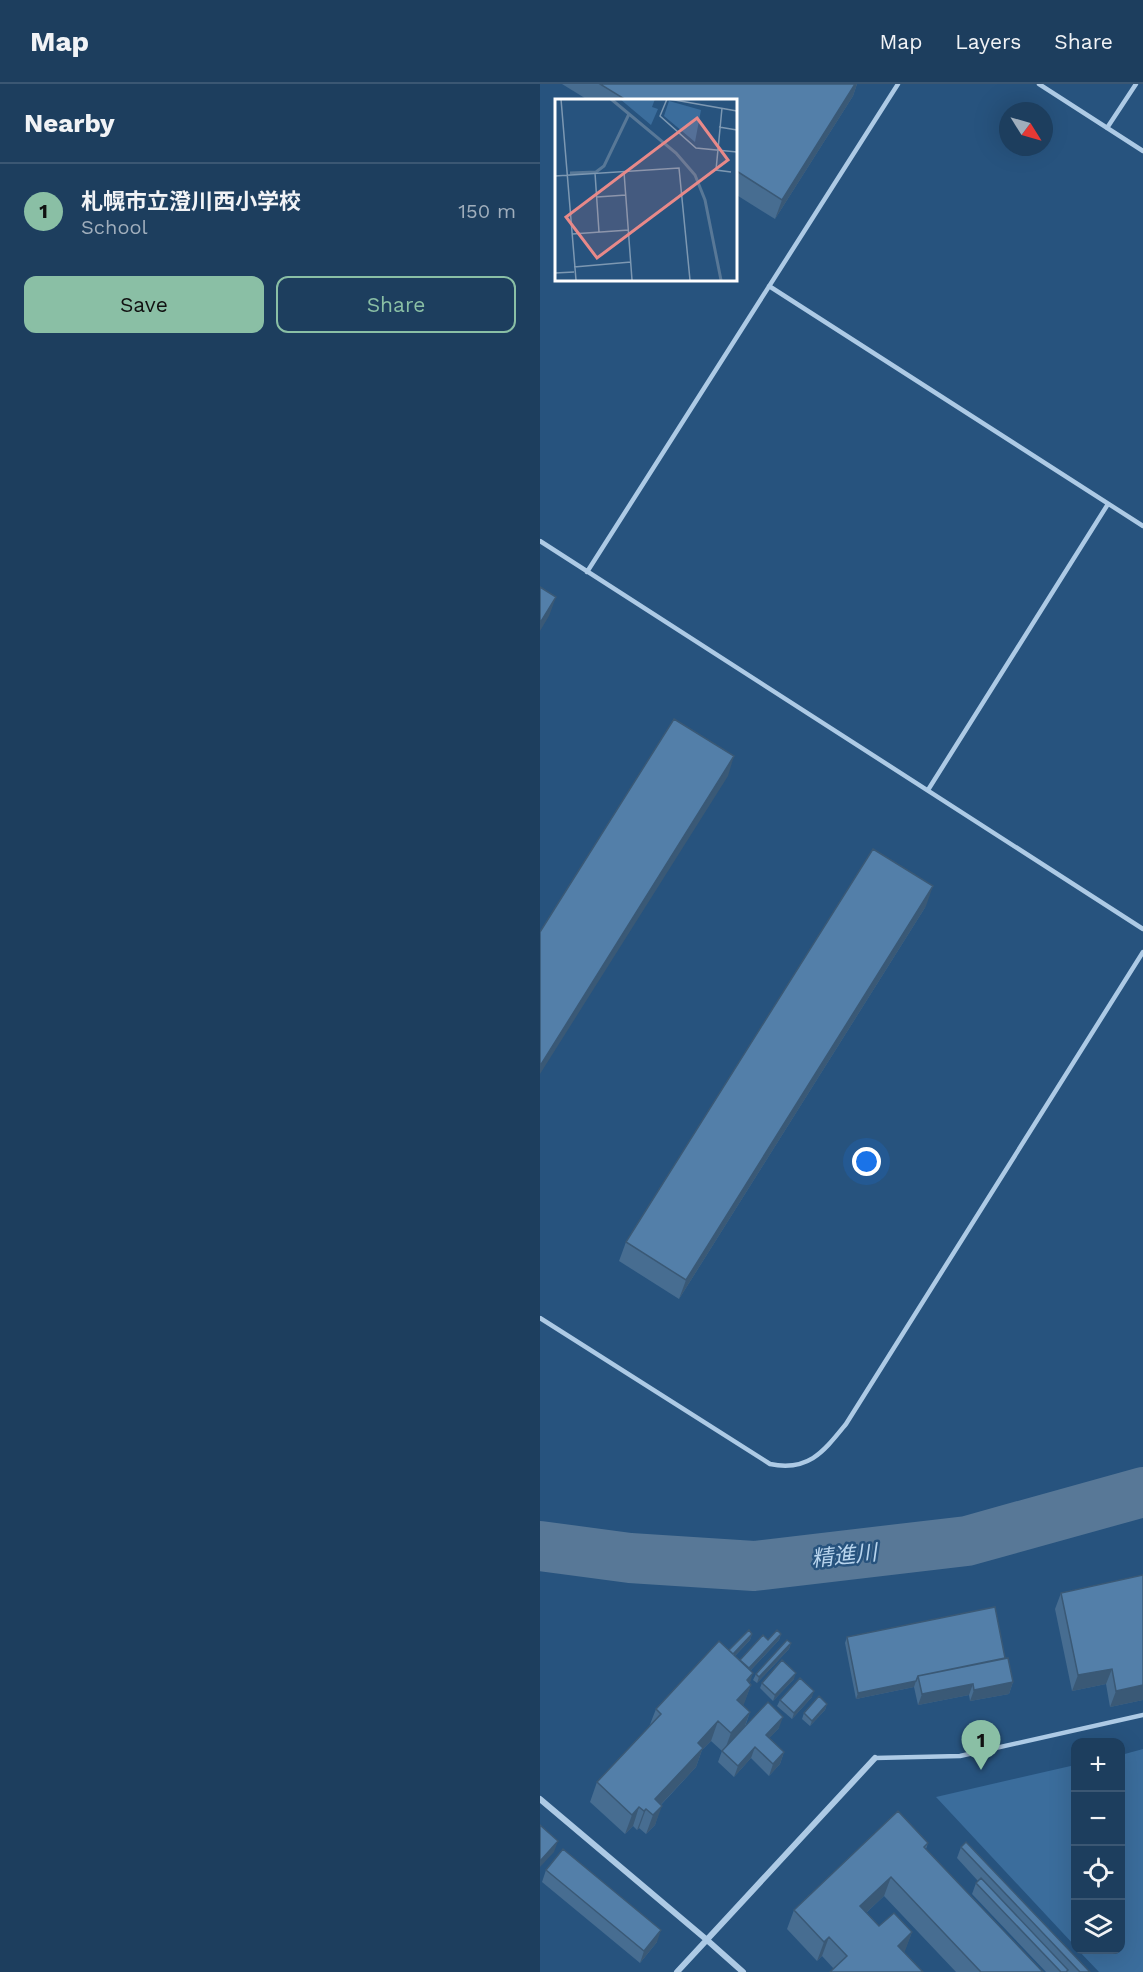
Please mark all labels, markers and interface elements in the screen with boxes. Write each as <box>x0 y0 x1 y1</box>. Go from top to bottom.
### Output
text: Map <box>30 25 89 58</box>
text: Map <box>879 29 922 54</box>
text: Layers <box>955 29 1021 54</box>
text: Share <box>1054 29 1113 54</box>
inset map <box>555 99 736 280</box>
north arrow <box>999 102 1053 156</box>
text: Nearby <box>24 108 115 138</box>
text: 札幌市立澄川西小学校 <box>81 189 301 214</box>
text: 1 <box>39 199 48 223</box>
text: 150 m <box>458 199 516 223</box>
text: School <box>81 215 148 239</box>
button: Save <box>24 276 264 333</box>
button: Share <box>276 276 516 333</box>
your location <box>852 1147 881 1176</box>
water label: 精進川 <box>810 1539 880 1571</box>
pin: 1 <box>962 1720 1000 1770</box>
map controls <box>1071 1738 1125 1954</box>
button: + <box>1071 1738 1125 1792</box>
button: − <box>1071 1792 1125 1846</box>
button: locate <box>1071 1846 1125 1900</box>
button: layers <box>1071 1900 1125 1954</box>

